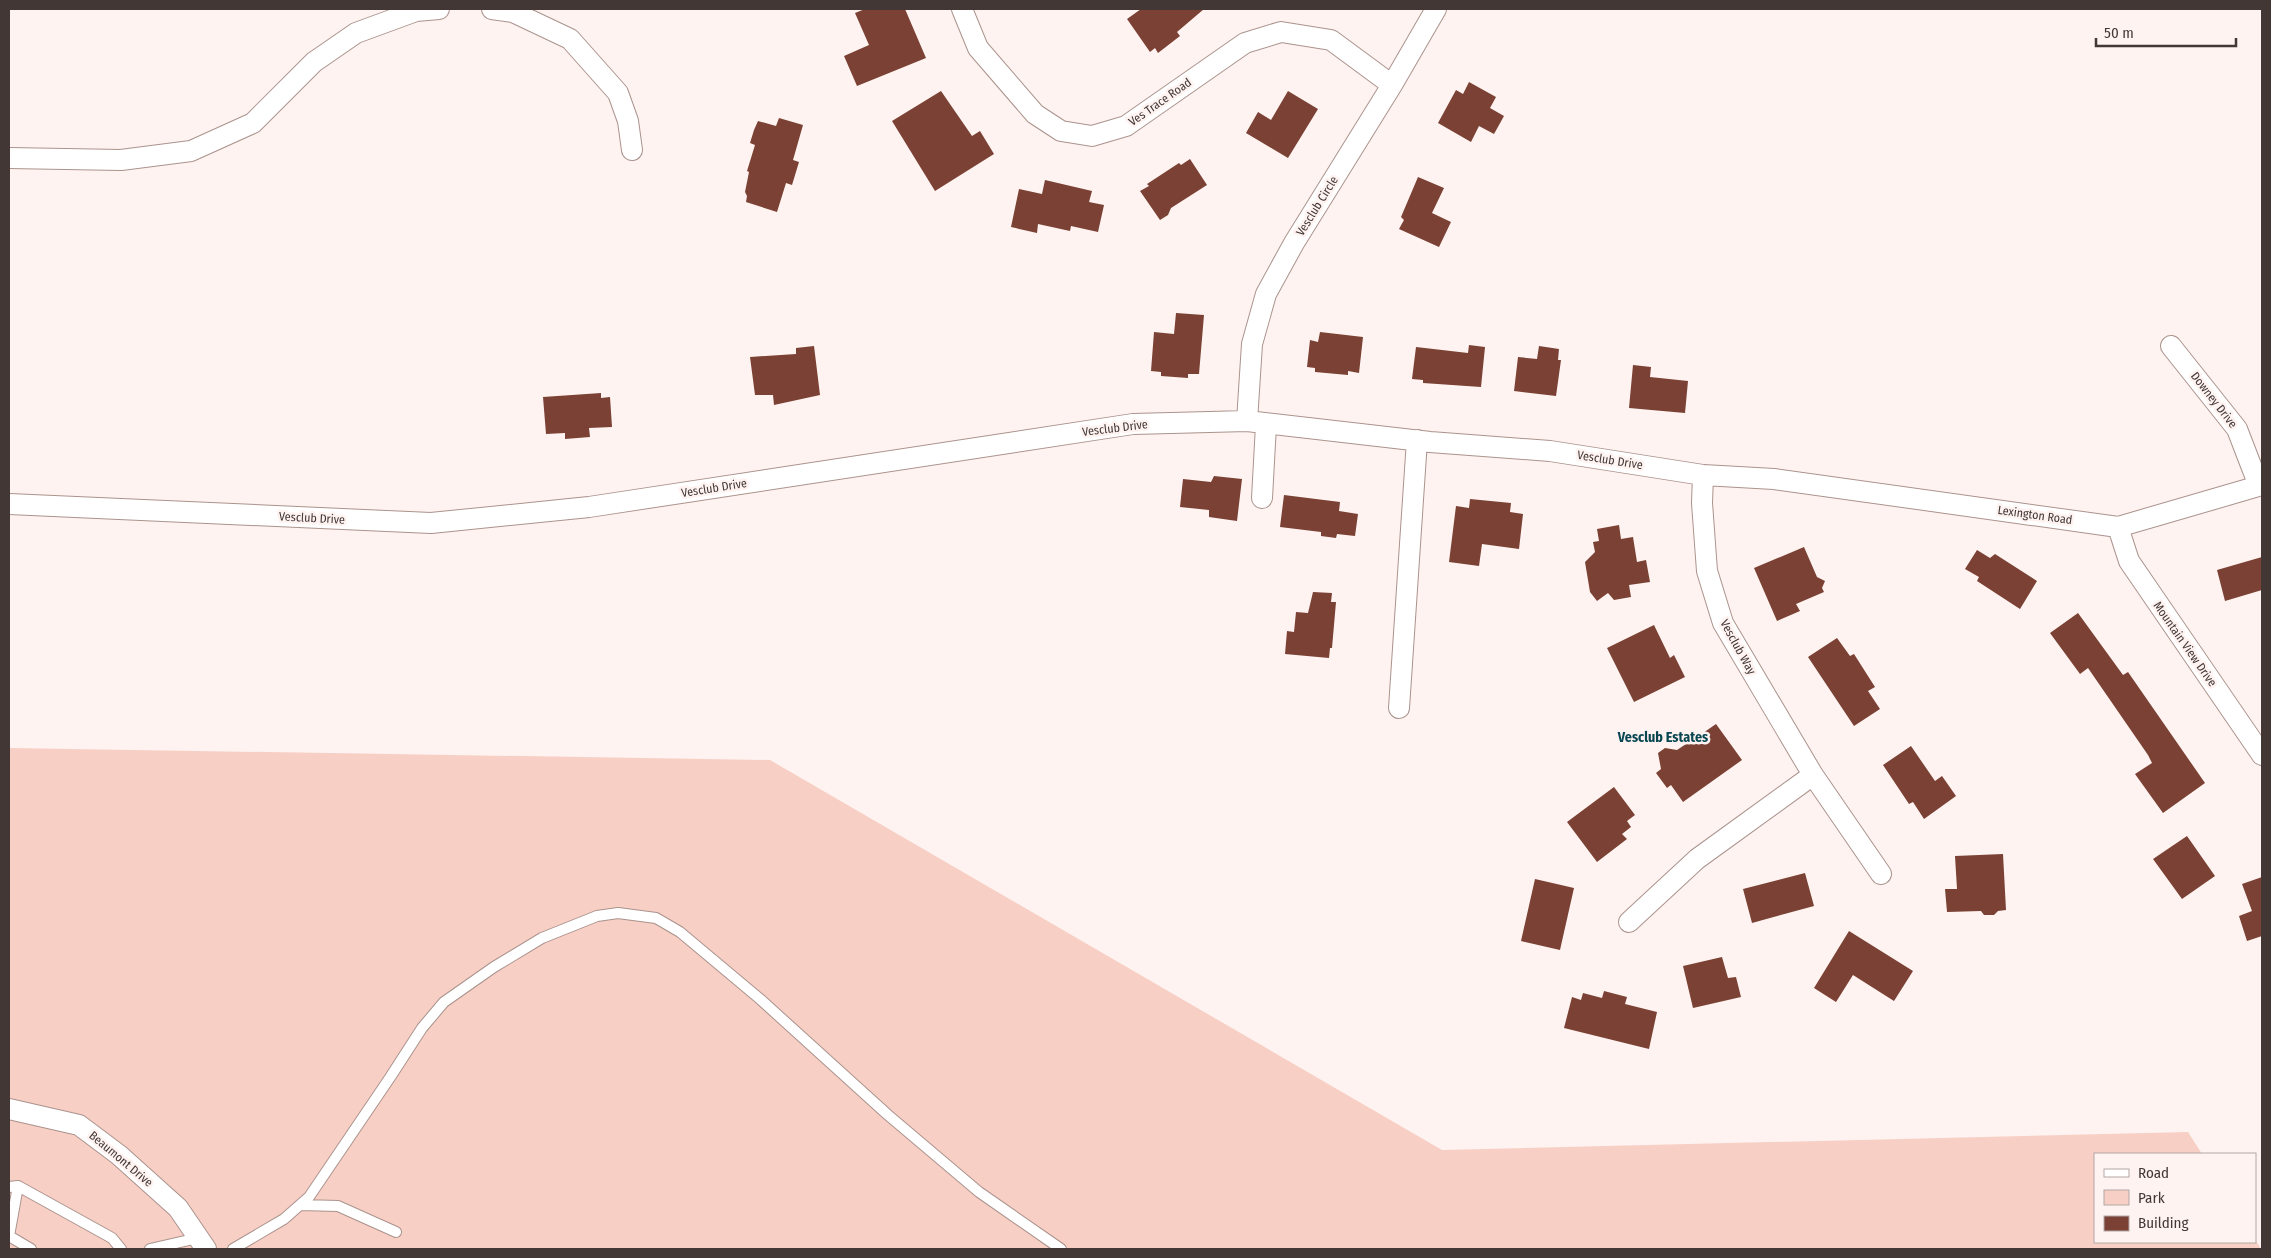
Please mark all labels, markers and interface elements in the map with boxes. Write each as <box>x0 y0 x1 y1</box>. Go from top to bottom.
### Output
scale bar <box>2096 15 2236 47</box>
text: 50 m <box>2104 24 2134 42</box>
street label: Ves Trace Road <box>1126 75 1194 129</box>
street label: Vesclub Circle <box>1293 173 1341 238</box>
street label: Downey Drive <box>2188 369 2240 431</box>
street label: Vesclub Drive <box>1081 417 1149 439</box>
street label: Vesclub Drive <box>1576 448 1644 472</box>
street label: Vesclub Drive <box>680 476 748 500</box>
street label: Lexington Road <box>1997 503 2073 527</box>
street label: Vesclub Drive <box>279 509 345 527</box>
street label: Mountain View Drive <box>2150 599 2220 689</box>
street label: Vesclub Way <box>1717 617 1759 677</box>
district label: Vesclub Estates <box>1617 729 1708 746</box>
street label: Beaumont Drive <box>86 1128 156 1190</box>
legend <box>2094 1153 2256 1243</box>
text: Road <box>2138 1164 2169 1182</box>
text: Park <box>2138 1189 2165 1207</box>
text: Building <box>2138 1214 2189 1232</box>

